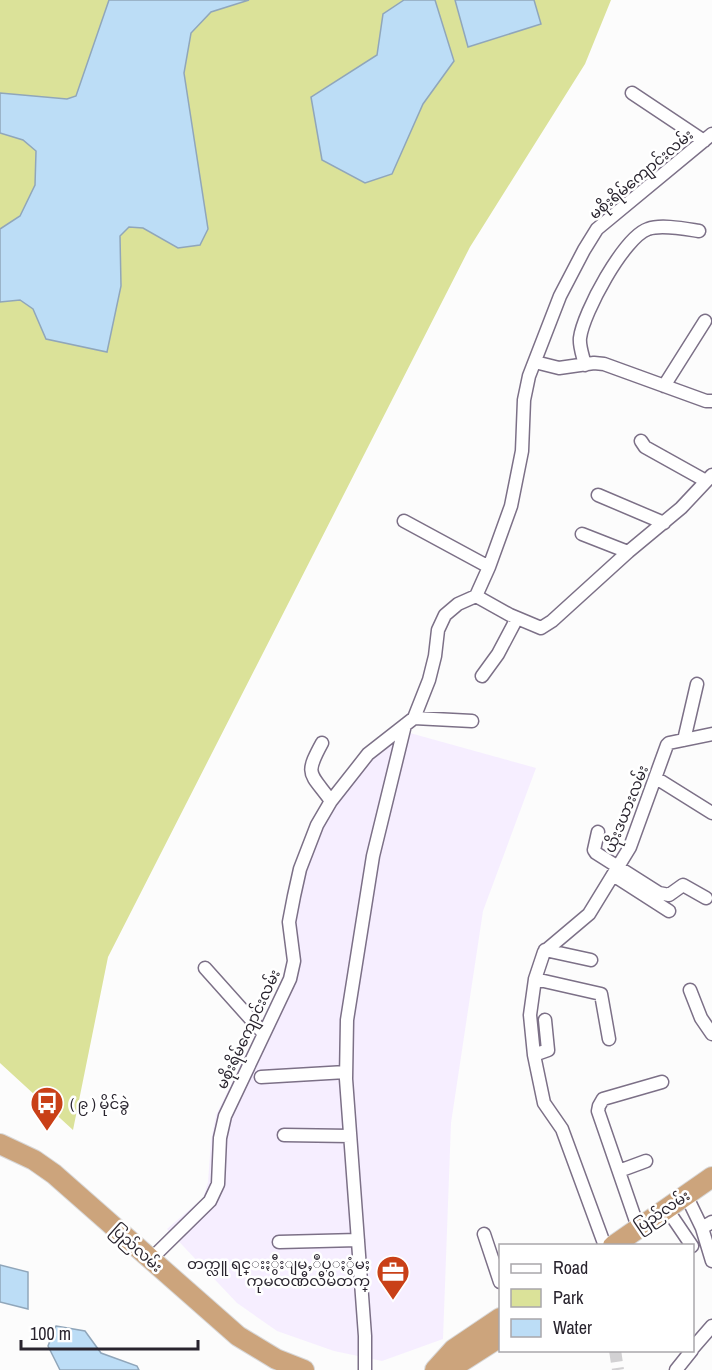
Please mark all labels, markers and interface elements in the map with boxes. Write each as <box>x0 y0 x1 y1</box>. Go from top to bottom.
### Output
street label: မစိုးရိမ်ကျောင်းလမ်း <box>584 124 699 225</box>
street label: ယိုးဒယားလမ်း <box>599 762 655 857</box>
street label: မစိုးရိမ်ကျောင်းလမ်း <box>211 966 287 1093</box>
bus stop icon: ( ၉ ) မိုင်ခွဲ <box>29 1085 65 1132</box>
place label: ( ၉ ) မိုင်ခွဲ <box>70 1093 129 1116</box>
street label: ပြည်လမ်း <box>630 1185 695 1239</box>
street label: ပြည်လမ်း <box>105 1219 167 1278</box>
legend <box>499 1244 694 1352</box>
place label: တက္လူ ရင္းႏွီးျမႇဳပ္ႏွံမႈ ကုမၸဏီလီမိတက္ <box>187 1253 370 1293</box>
office icon: တက္လူ ရင္းႏွီးျမႇဳပ္ႏွံမႈ ကုမၸဏီလီမိတက္ <box>375 1254 411 1301</box>
text: Road <box>553 1255 588 1280</box>
text: Park <box>553 1285 584 1310</box>
scale bar <box>21 1313 198 1351</box>
text: Water <box>553 1315 592 1340</box>
text: 100 m <box>30 1321 71 1346</box>

